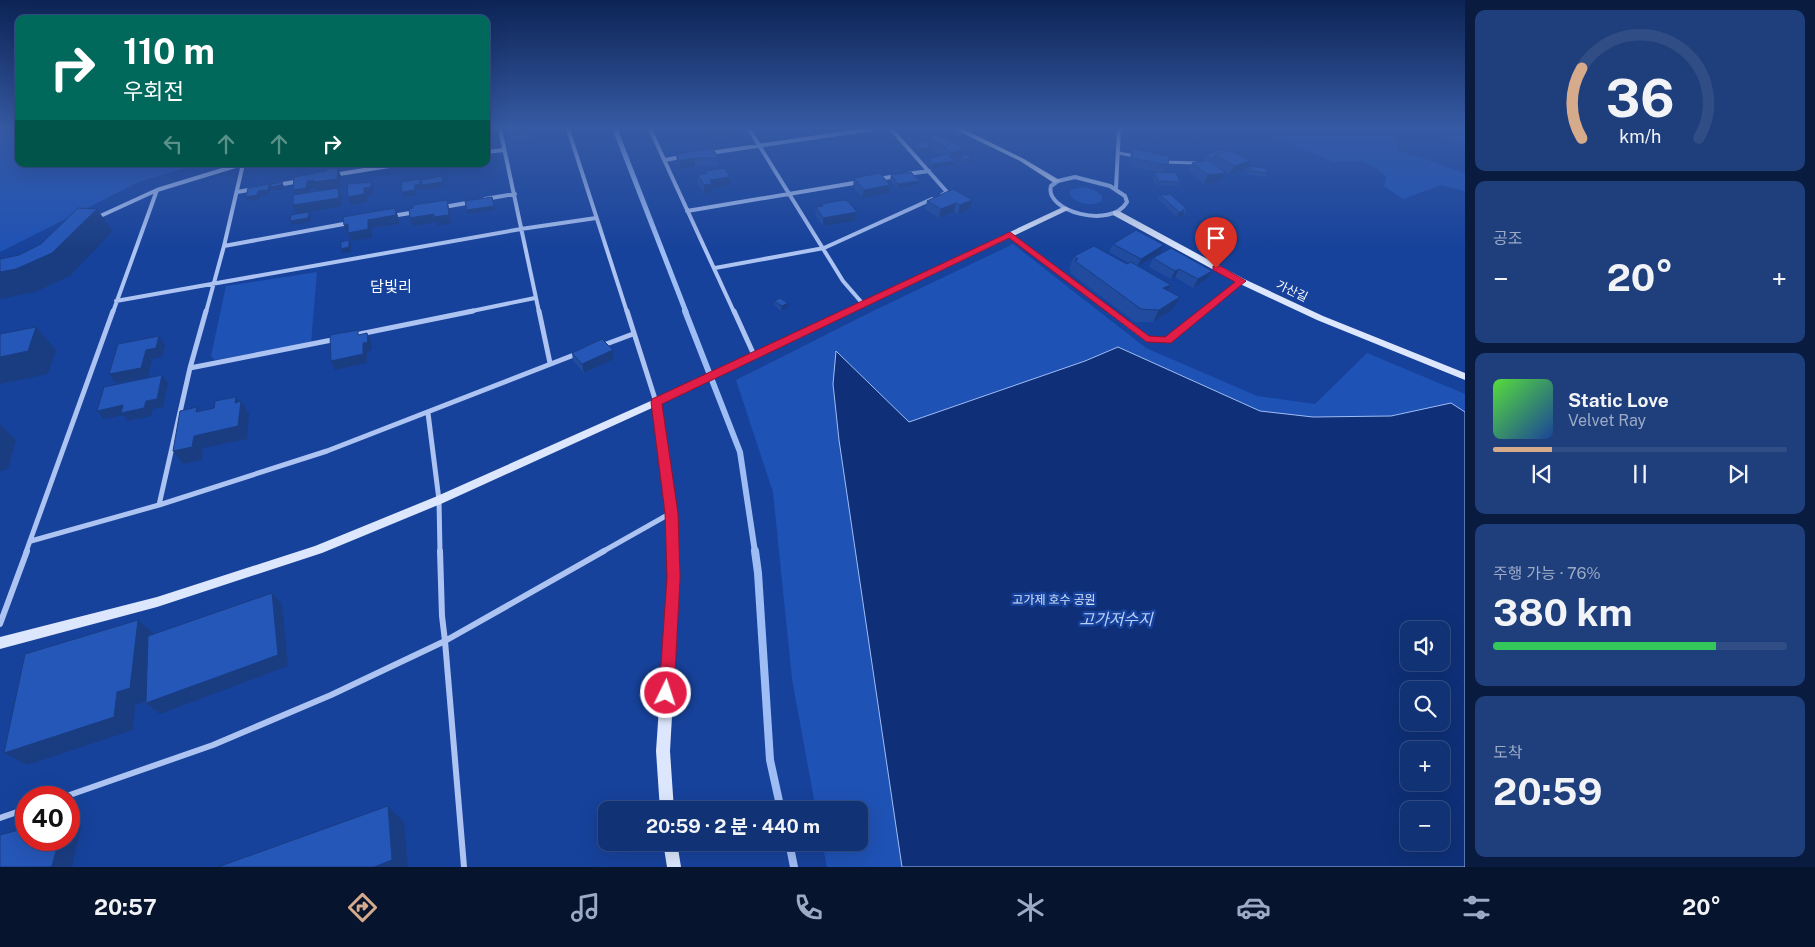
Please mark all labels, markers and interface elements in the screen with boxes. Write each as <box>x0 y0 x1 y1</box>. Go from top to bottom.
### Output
text: 110 m <box>123 31 215 72</box>
icon: right <box>40 35 105 100</box>
text: 36 <box>1606 68 1674 129</box>
text: 우회전 <box>123 78 184 104</box>
text: km/h <box>1619 126 1661 147</box>
icon: left <box>159 130 187 158</box>
icon: ahead <box>212 130 240 158</box>
icon: ahead <box>265 130 293 158</box>
icon: right <box>318 130 346 158</box>
pin <box>1195 217 1237 268</box>
icon: arrive <box>1202 224 1230 252</box>
text: 공조 <box>1493 229 1522 248</box>
text: 20° <box>1607 255 1673 300</box>
text: − <box>1493 262 1509 295</box>
text: + <box>1771 262 1787 295</box>
district label: 담빛리 <box>370 278 412 295</box>
street label: 가산길 <box>1274 278 1310 304</box>
text: Static Love <box>1568 389 1669 411</box>
text: Velvet Ray <box>1568 411 1646 430</box>
icon: previous <box>1528 460 1556 488</box>
icon: pause <box>1626 460 1654 488</box>
icon: next <box>1724 460 1752 488</box>
text: 주행 가능 · 76% <box>1493 564 1601 583</box>
text: 380 km <box>1493 590 1633 635</box>
park label: 고가제 호수 공원 <box>1012 593 1096 607</box>
water label: 고가저수지 <box>1079 610 1154 629</box>
map controls <box>1400 621 1450 851</box>
button: sound <box>1400 621 1450 671</box>
position arrow <box>639 666 691 718</box>
button: search <box>1400 681 1450 731</box>
button: + <box>1400 741 1450 791</box>
text: 도착 <box>1493 743 1522 762</box>
text: 20:59 <box>1493 769 1603 814</box>
speed limit sign: 40 <box>15 786 80 851</box>
button: − <box>1400 801 1450 851</box>
text: 20:59 · 2 분 · 440 m <box>646 815 820 837</box>
icon: directions <box>345 890 380 925</box>
icon: music <box>568 890 603 925</box>
icon: phone <box>791 890 826 925</box>
icon: climate <box>1013 890 1048 925</box>
icon: car <box>1236 890 1271 925</box>
icon: filters <box>1459 890 1494 925</box>
text: 20:57 <box>94 894 157 920</box>
text: 20° <box>1682 894 1721 920</box>

